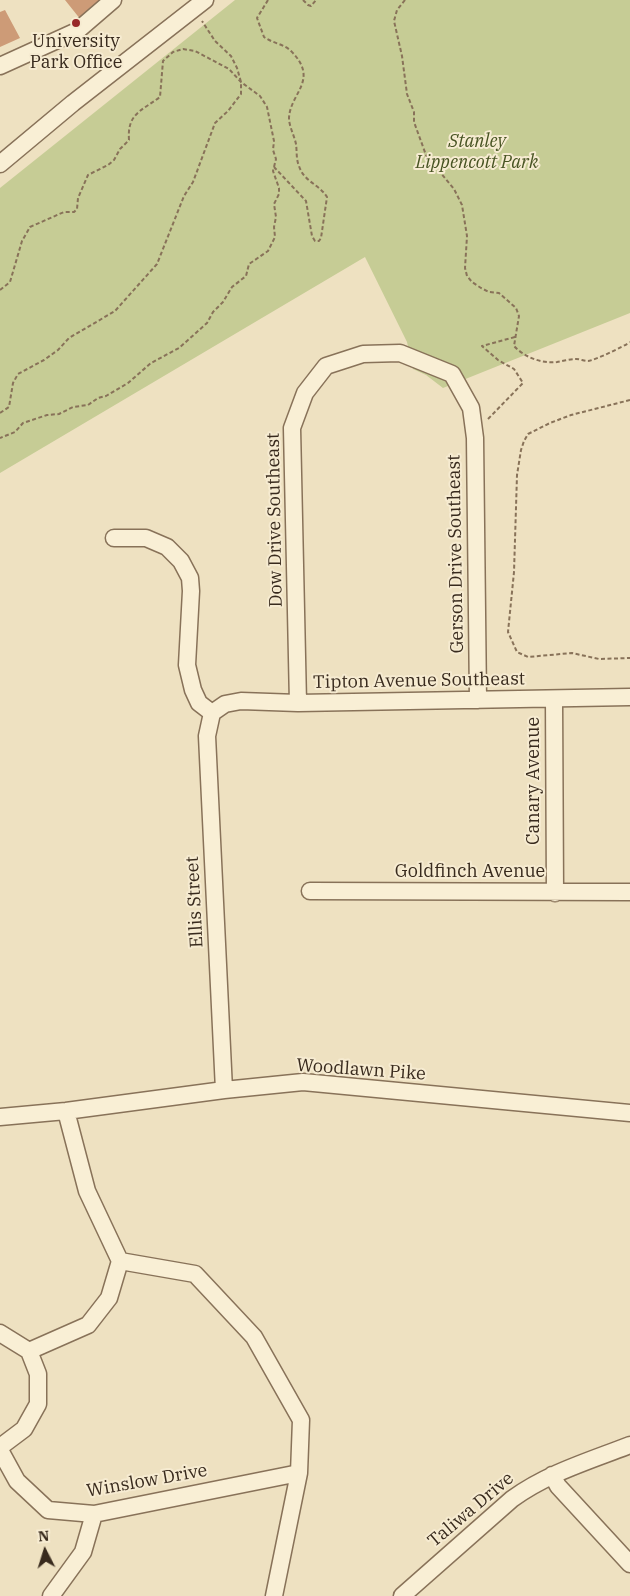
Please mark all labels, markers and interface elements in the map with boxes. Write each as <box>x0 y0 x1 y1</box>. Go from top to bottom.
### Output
marker: University Park Office <box>70 17 82 29</box>
place label: University Park Office <box>30 31 122 74</box>
park label: Stanley Lippencott Park <box>415 131 539 173</box>
street label: Dow Drive Southeast <box>263 433 287 607</box>
street label: Gerson Drive Southeast <box>443 454 469 654</box>
street label: Tipton Avenue Southeast <box>313 668 525 694</box>
street label: Canary Avenue <box>523 717 545 845</box>
street label: Ellis Street <box>182 856 208 948</box>
street label: Goldfinch Avenue <box>395 861 545 883</box>
street label: Woodlawn Pike <box>296 1055 426 1085</box>
street label: Winslow Drive <box>85 1460 209 1502</box>
street label: Taliwa Drive <box>424 1468 518 1552</box>
north arrow <box>20 1526 70 1576</box>
text: N <box>37 1527 50 1546</box>

